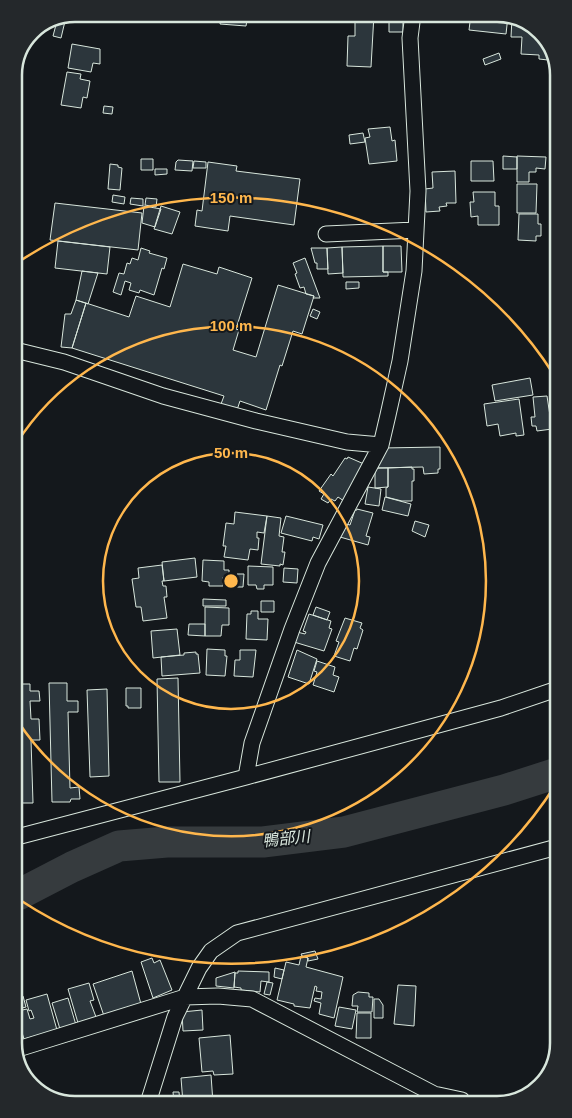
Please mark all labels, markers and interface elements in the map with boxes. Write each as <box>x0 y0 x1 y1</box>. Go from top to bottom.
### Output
text: 150 m <box>210 189 252 206</box>
text: 100 m <box>210 317 252 334</box>
text: 50 m <box>214 444 248 461</box>
centre of rings <box>222 572 240 590</box>
water label: 鴨部川 <box>261 827 313 849</box>

